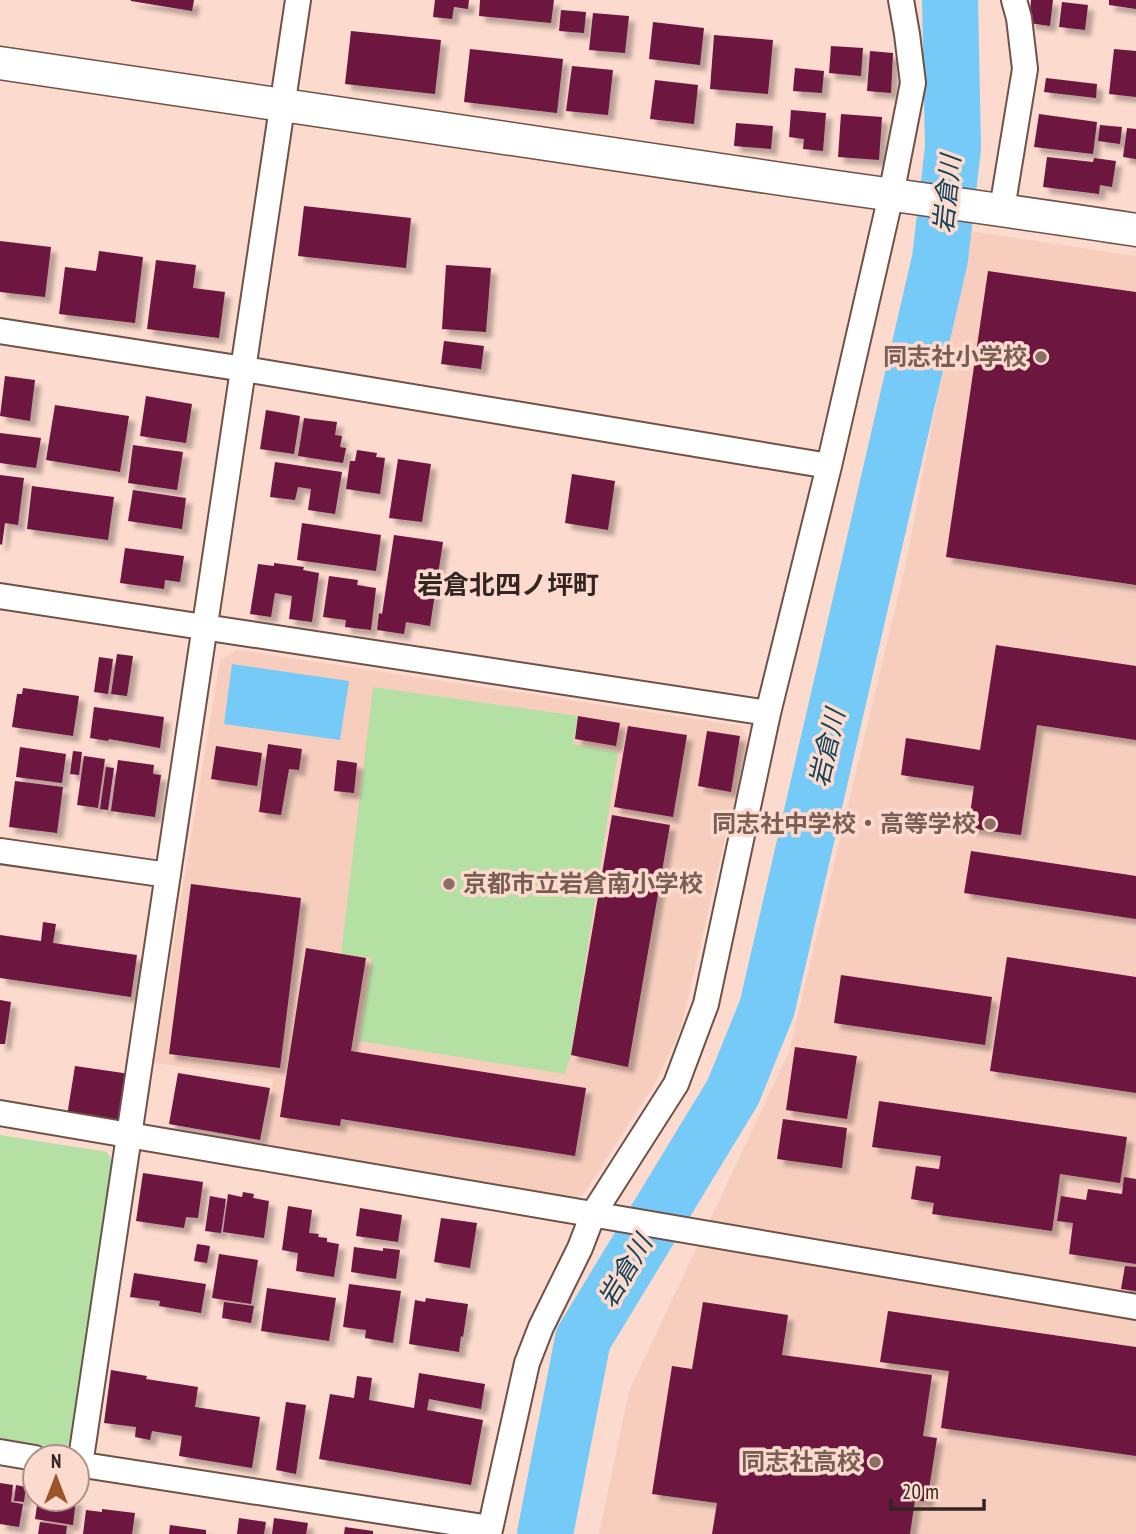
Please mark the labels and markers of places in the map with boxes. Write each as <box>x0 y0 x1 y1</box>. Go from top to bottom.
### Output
place label: 同志社小学校 <box>883 341 1027 372</box>
marker: 同志社小学校 <box>1033 349 1049 365</box>
place label: 同志社中学校・高等学校 <box>712 808 976 839</box>
marker: 同志社中学校・高等学校 <box>982 816 998 832</box>
place label: 京都市立岩倉南小学校 <box>463 868 703 899</box>
marker: 京都市立岩倉南小学校 <box>441 876 457 892</box>
place label: 同志社高校 <box>741 1446 861 1477</box>
marker: 同志社高校 <box>867 1454 883 1470</box>

